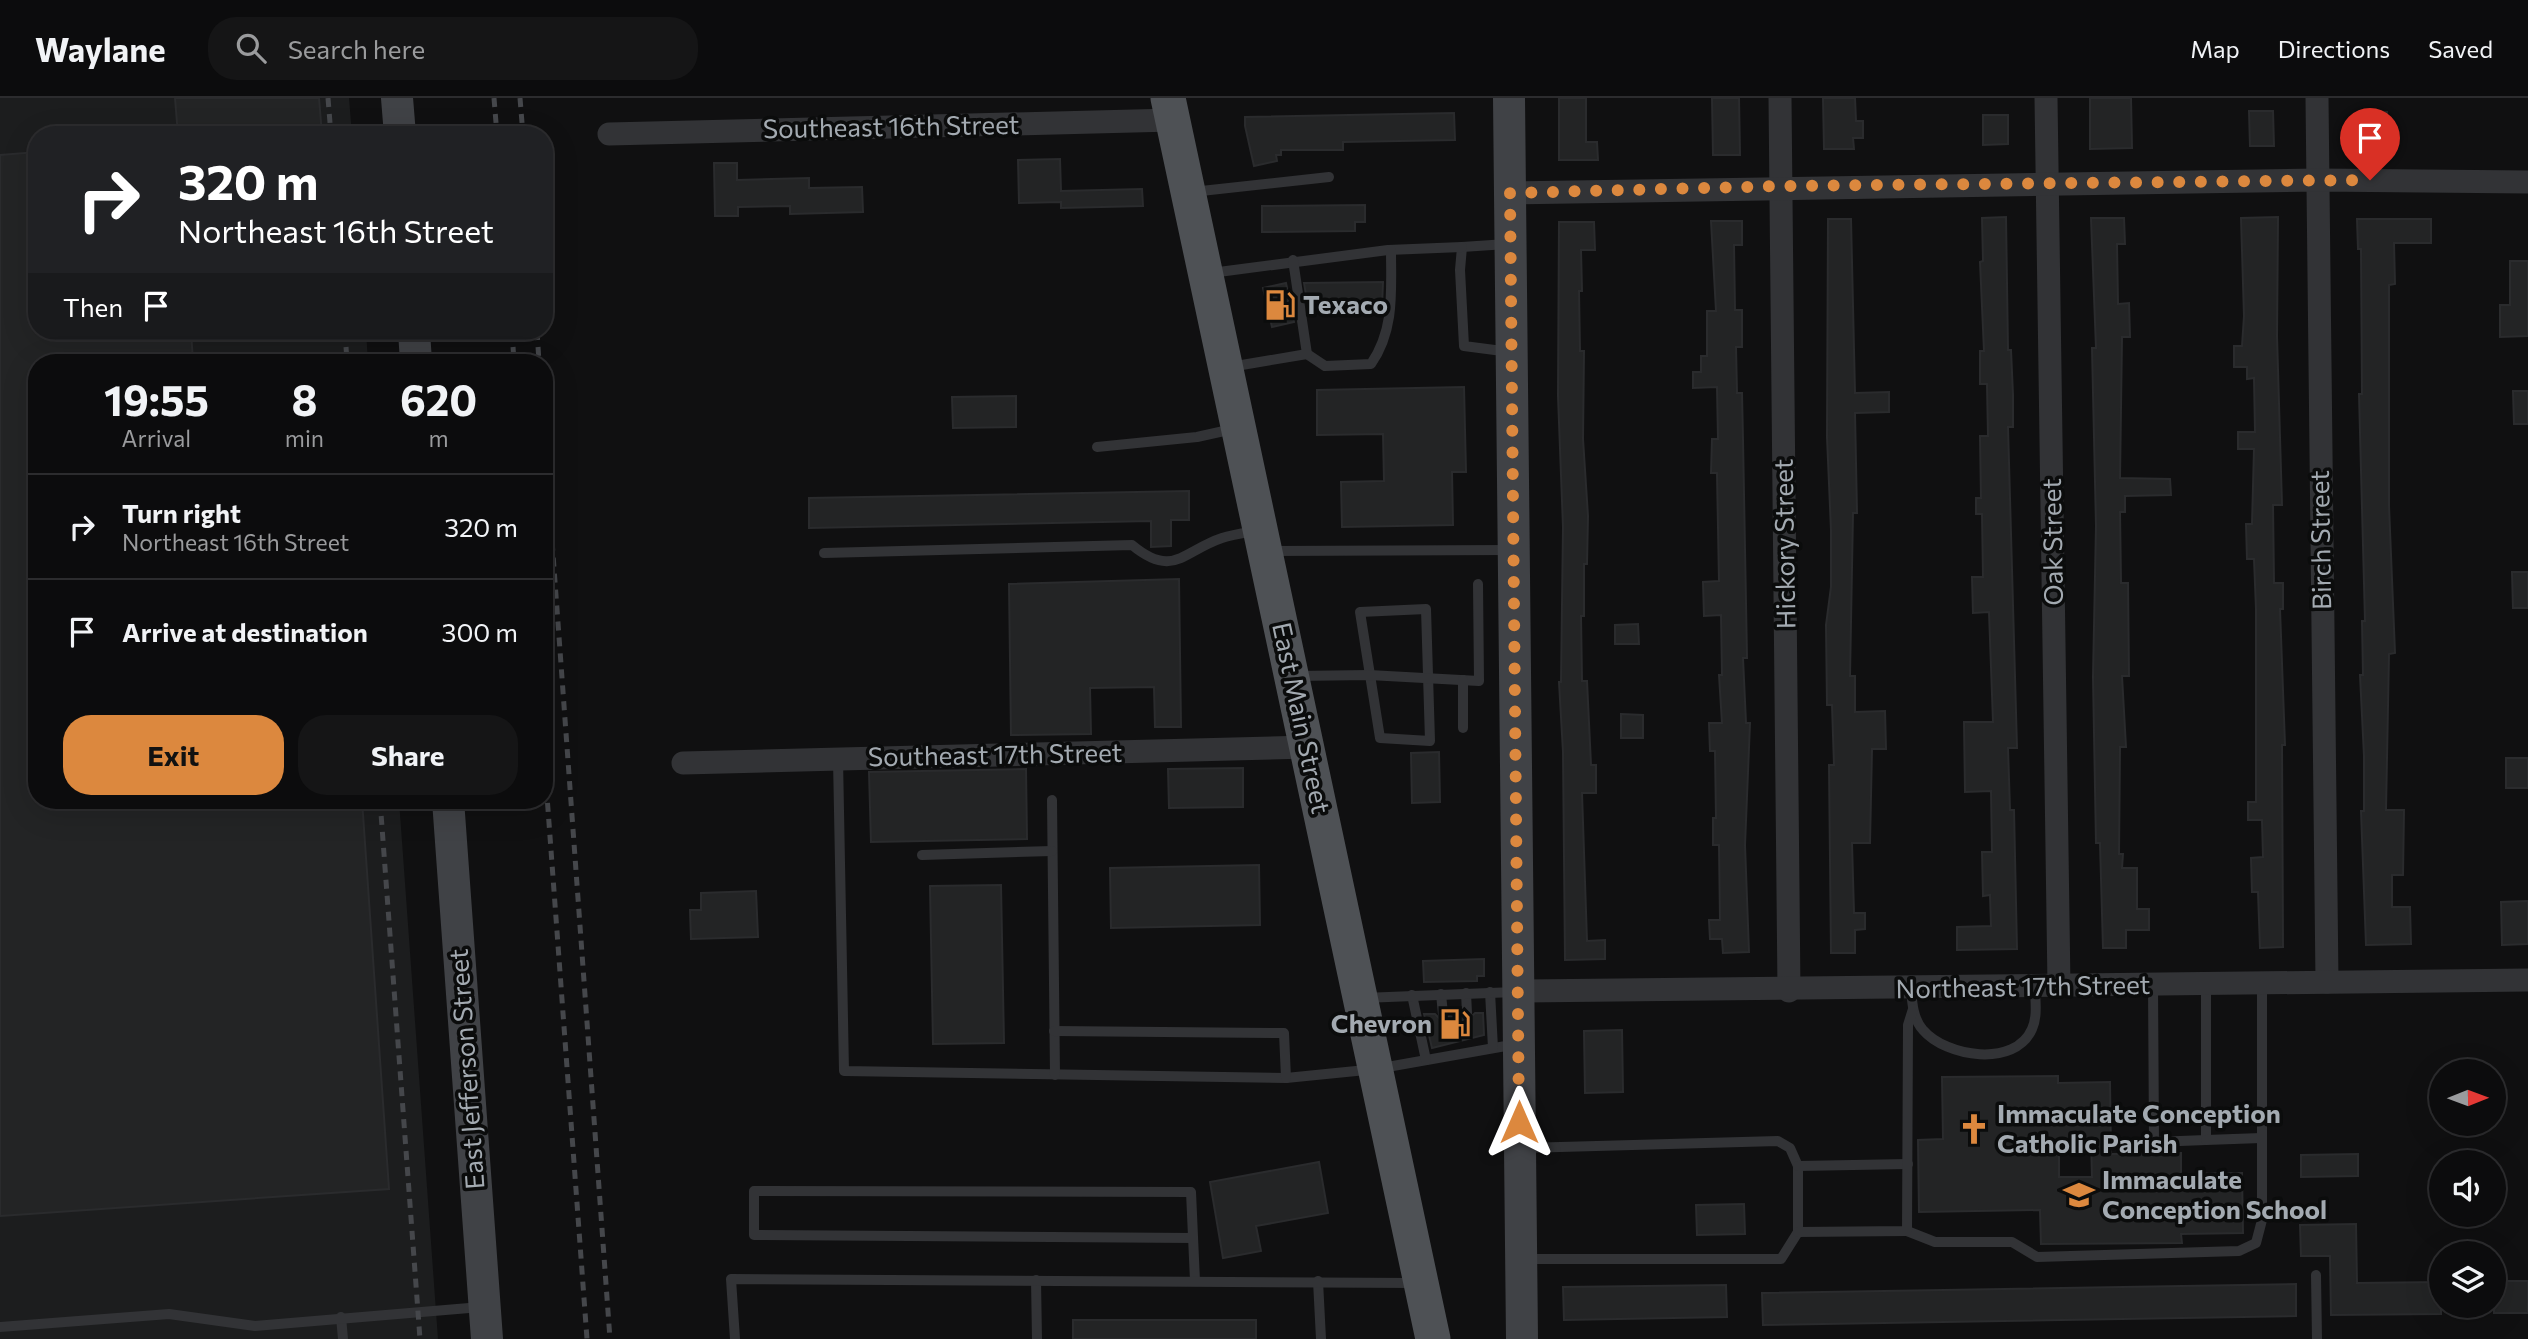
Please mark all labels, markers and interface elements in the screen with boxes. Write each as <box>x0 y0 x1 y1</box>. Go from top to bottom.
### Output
search box <box>208 17 698 80</box>
text: Waylane <box>35 28 166 69</box>
icon: search <box>232 29 270 67</box>
text: Search here <box>288 33 425 64</box>
text: Map <box>2190 34 2240 63</box>
text: Directions <box>2278 34 2390 63</box>
text: Saved <box>2428 34 2493 63</box>
street label: Southeast 16th Street <box>762 108 1019 143</box>
pin <box>2340 108 2400 180</box>
icon: arrive <box>2351 119 2389 157</box>
text: 320 m <box>178 150 319 210</box>
icon: right <box>63 154 154 245</box>
text: Northeast 16th Street <box>178 210 494 250</box>
icon: arrive <box>137 287 175 325</box>
fuel station icon: Texaco <box>1263 288 1297 322</box>
place label: Texaco <box>1303 288 1388 319</box>
text: Then <box>63 291 123 322</box>
text: 19:55 <box>104 373 209 425</box>
text: 8 <box>291 373 317 425</box>
text: 620 <box>400 373 477 425</box>
text: Arrival <box>122 424 191 452</box>
text: min <box>285 424 324 452</box>
text: m <box>428 424 449 452</box>
street label: Hickory Street <box>1767 459 1800 629</box>
street label: Birch Street <box>2303 470 2336 610</box>
street label: Oak Street <box>2035 478 2068 606</box>
text: Turn right <box>122 497 241 528</box>
icon: right <box>63 508 101 546</box>
text: 320 m <box>444 511 518 542</box>
text: Northeast 16th Street <box>122 528 349 556</box>
icon: arrive <box>63 613 101 651</box>
text: Arrive at destination <box>122 616 368 647</box>
text: 300 m <box>442 616 518 647</box>
street label: East Main Street <box>1267 619 1338 816</box>
button: Exit <box>63 715 284 795</box>
button: Share <box>298 715 518 795</box>
street label: Southeast 17th Street <box>867 736 1122 771</box>
street label: East Jefferson Street <box>442 948 489 1191</box>
street label: Northeast 17th Street <box>1895 968 2151 1003</box>
place label: Chevron <box>1331 1007 1432 1038</box>
fuel station icon: Chevron <box>1438 1007 1472 1041</box>
north arrow <box>2429 1059 2506 1136</box>
map controls <box>2429 1059 2506 1318</box>
position arrow <box>1482 1085 1556 1159</box>
place label: Immaculate Conception Catholic Parish <box>1997 1097 2281 1158</box>
church icon: Immaculate Conception Catholic Parish <box>1957 1112 1991 1146</box>
button: sound <box>2429 1150 2506 1227</box>
place label: Immaculate Conception School <box>2102 1163 2327 1224</box>
school or university icon: Immaculate Conception School <box>2062 1178 2096 1212</box>
button: layers <box>2429 1241 2506 1318</box>

